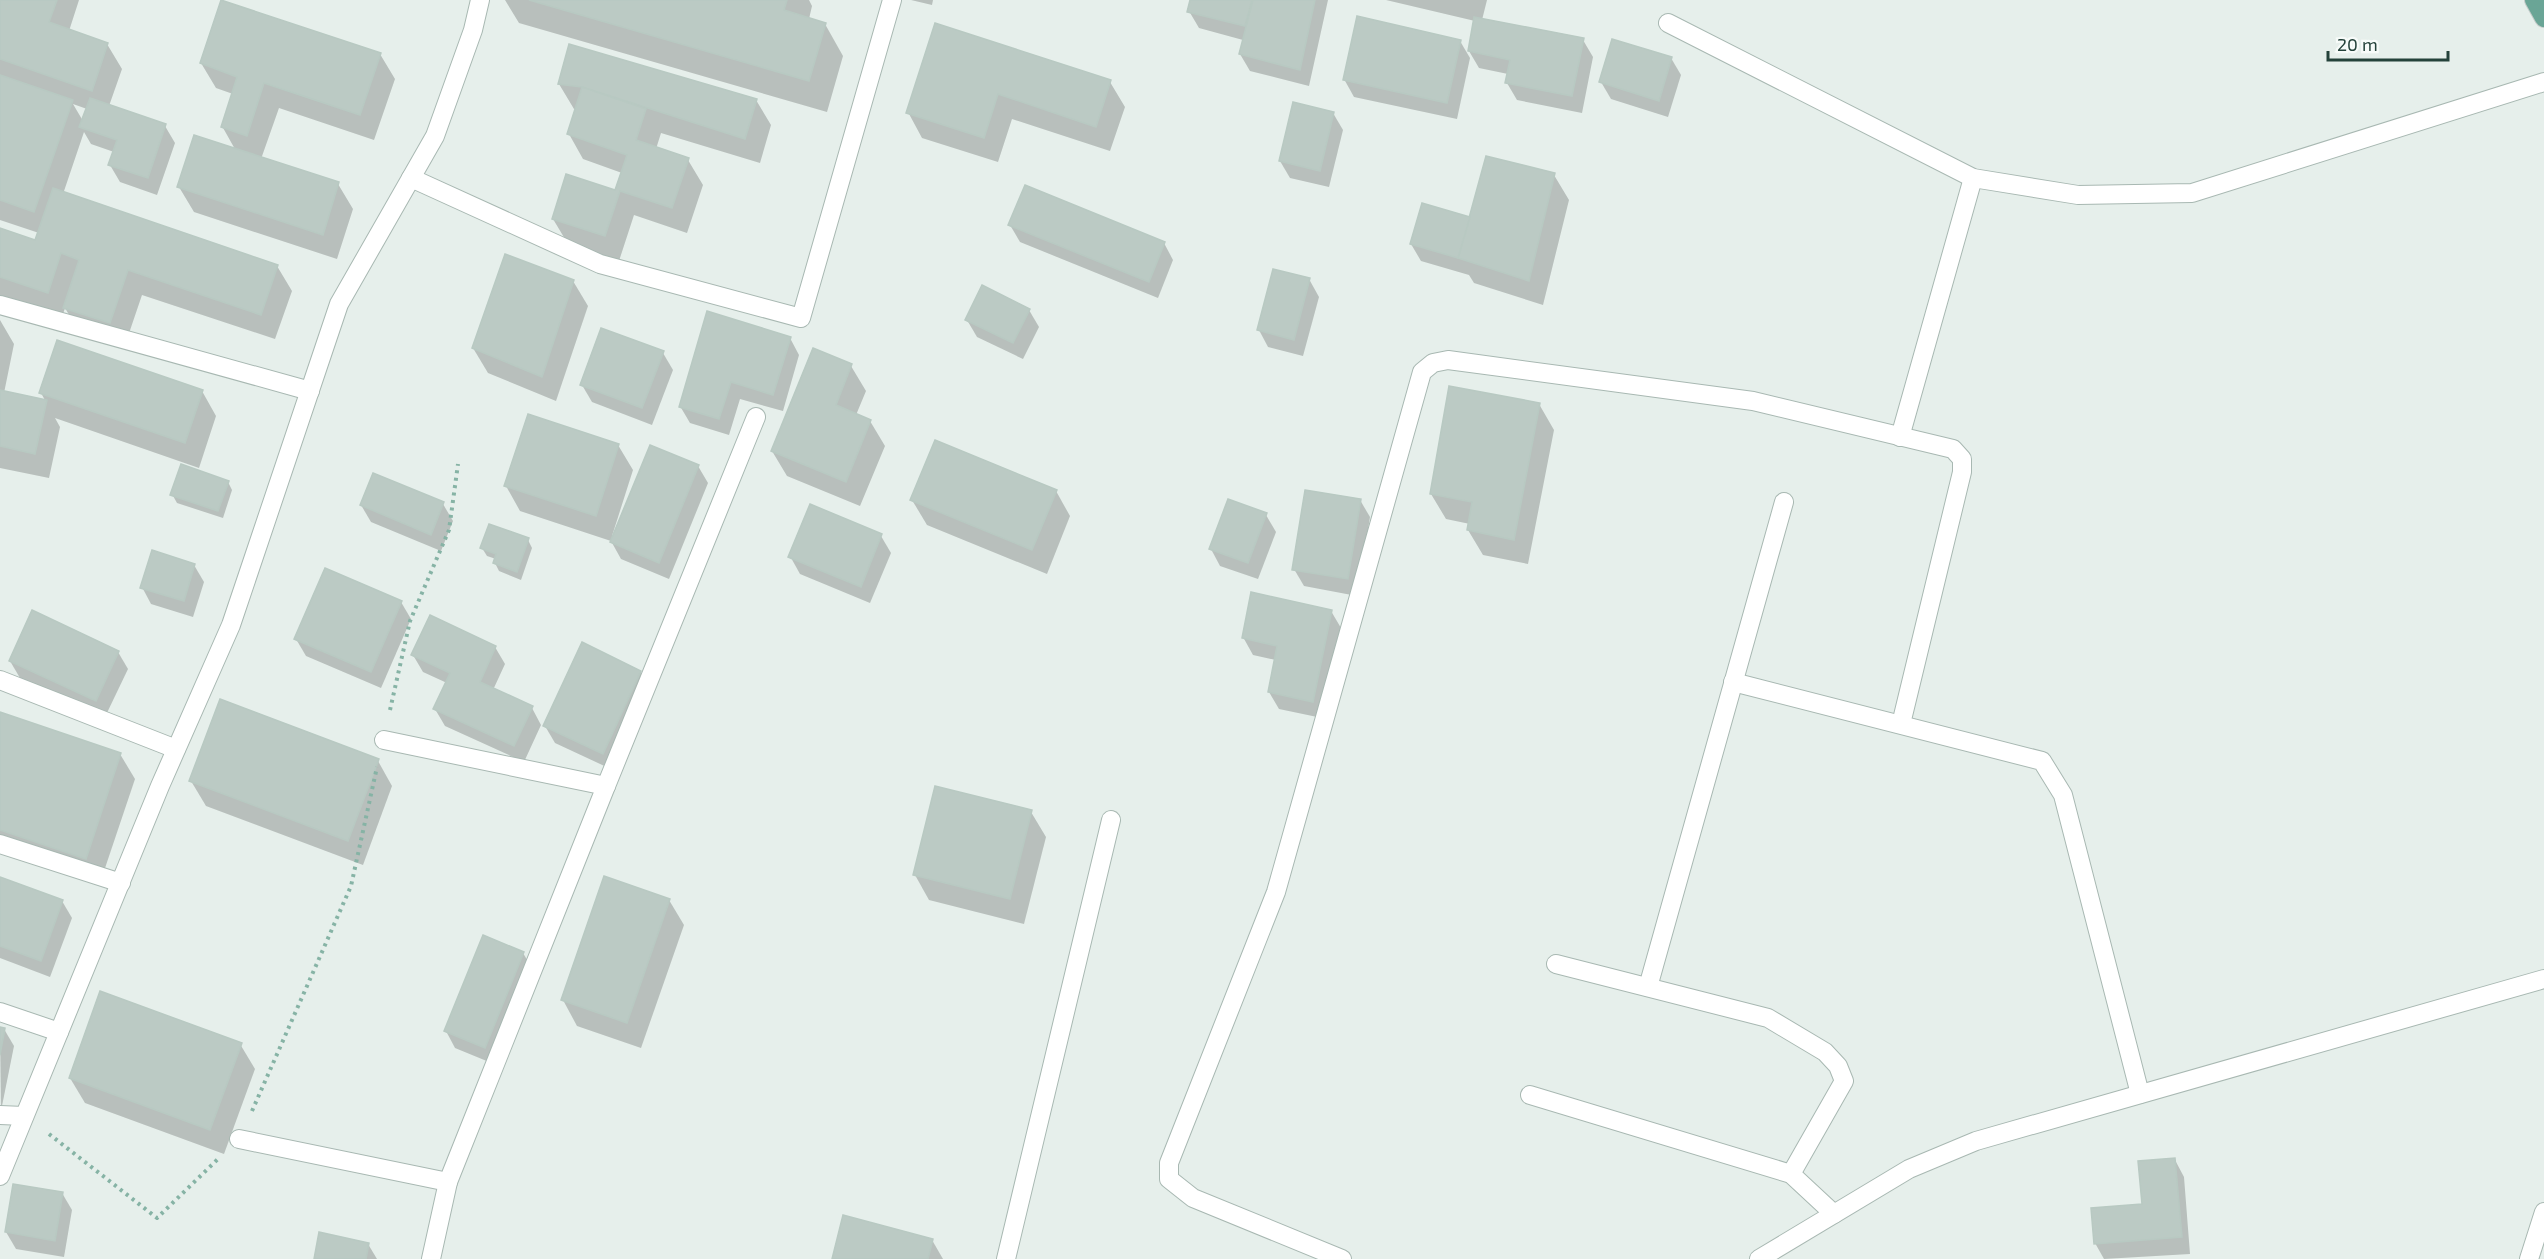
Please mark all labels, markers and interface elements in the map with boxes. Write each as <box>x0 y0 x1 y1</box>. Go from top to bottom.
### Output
scale bar <box>2328 24 2448 62</box>
text: 20 m <box>2337 33 2378 55</box>

